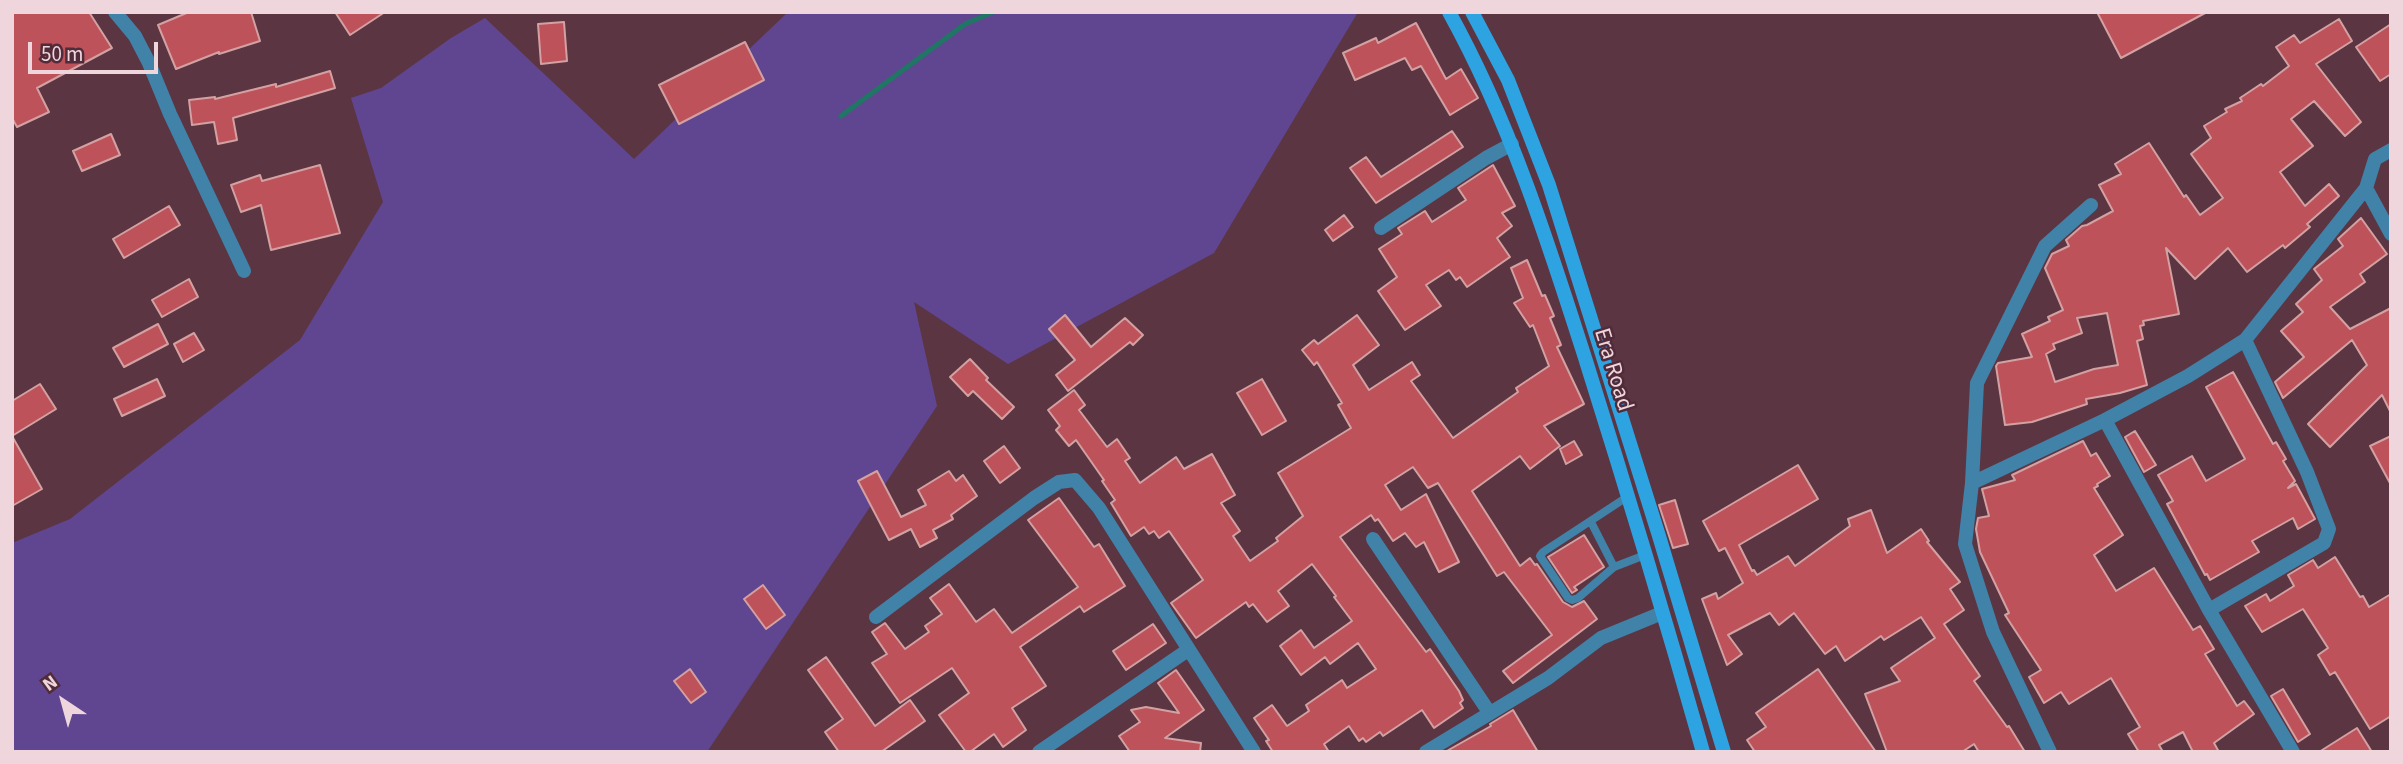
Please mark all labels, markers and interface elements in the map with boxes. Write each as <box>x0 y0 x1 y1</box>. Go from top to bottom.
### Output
scale bar <box>32 28 161 72</box>
text: 50 m <box>41 39 83 69</box>
street label: Era Road <box>1586 325 1638 415</box>
north arrow <box>28 666 98 736</box>
text: N <box>37 669 63 698</box>

